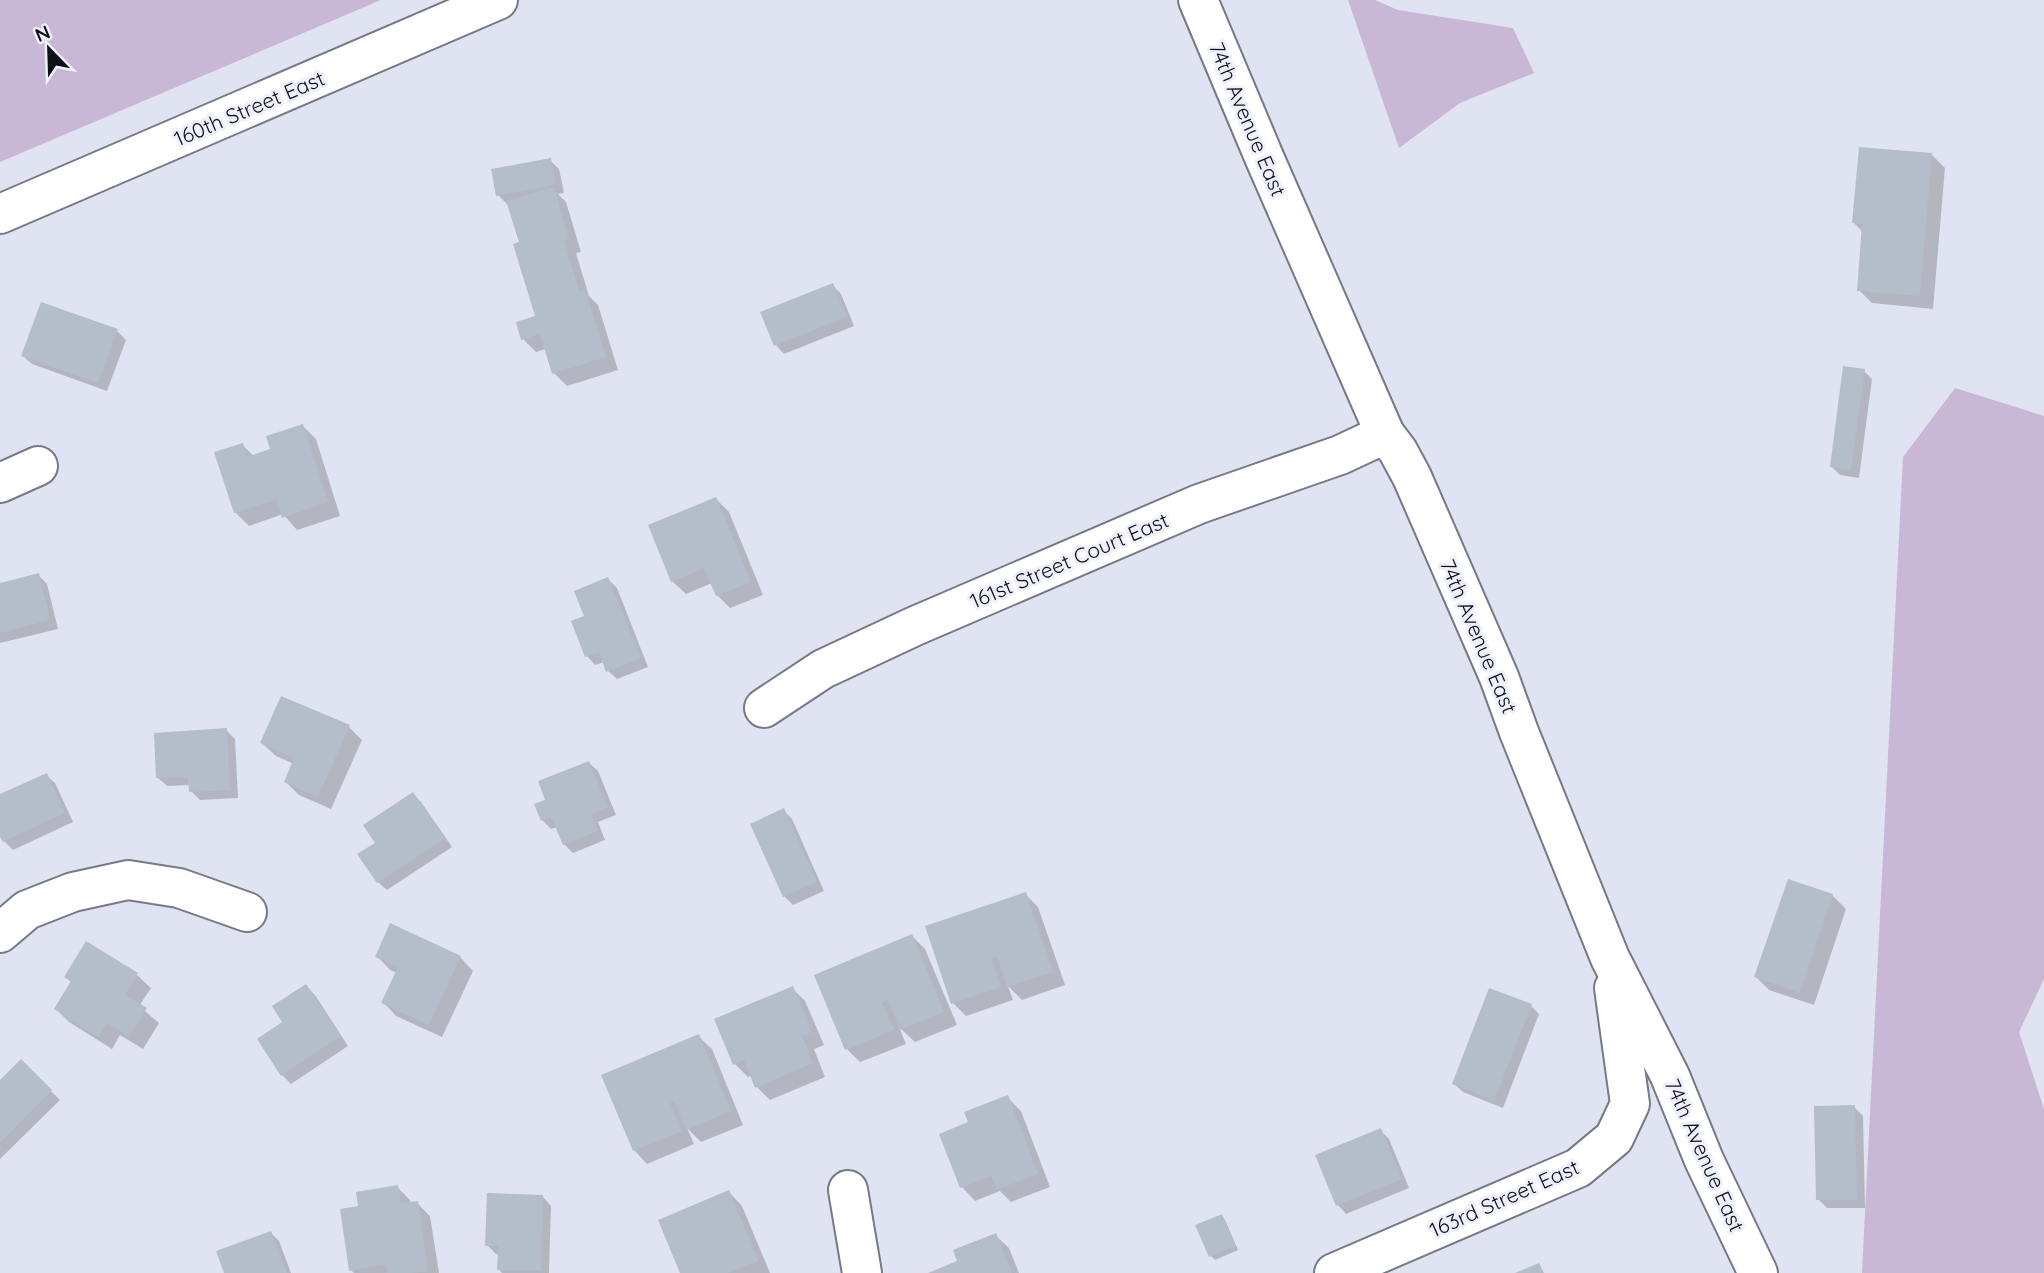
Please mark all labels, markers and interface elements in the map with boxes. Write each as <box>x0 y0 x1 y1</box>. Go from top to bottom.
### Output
north arrow <box>14 14 84 84</box>
text: N <box>31 20 53 47</box>
street label: 74th Avenue East <box>1204 38 1292 200</box>
street label: 160th Street East <box>170 65 328 151</box>
street label: 161st Street Court East <box>966 506 1172 614</box>
street label: 74th Avenue East <box>1435 555 1523 717</box>
street label: 74th Avenue East <box>1660 1074 1750 1236</box>
street label: 163rd Street East <box>1425 1153 1583 1243</box>

